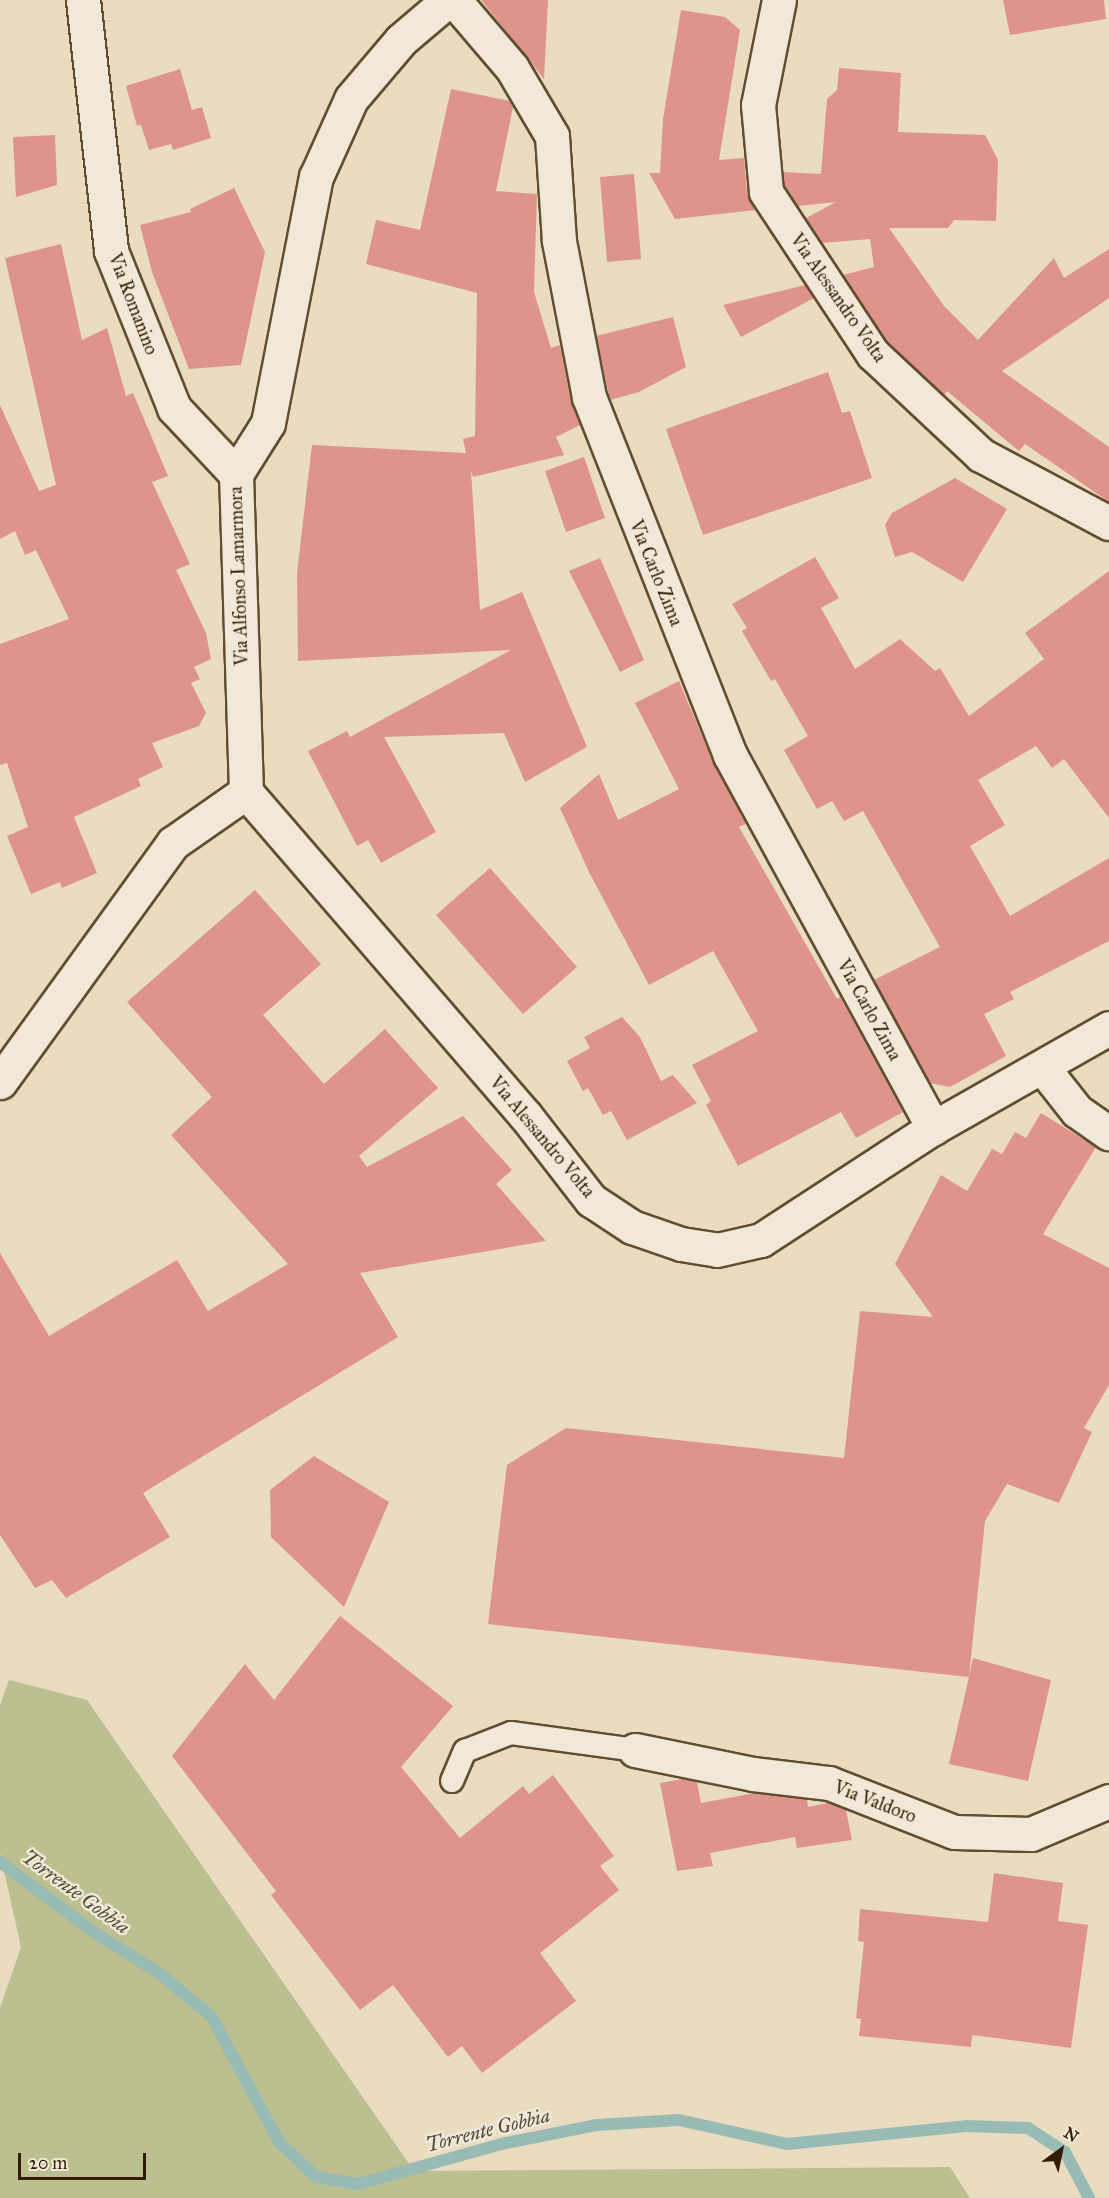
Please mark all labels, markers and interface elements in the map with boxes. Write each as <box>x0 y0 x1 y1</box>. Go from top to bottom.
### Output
street label: Via Alessandro Volta <box>786 230 890 366</box>
street label: Via Romanino <box>104 250 162 358</box>
street label: Via Alfonso Lamarmora <box>225 486 253 666</box>
street label: Via Carlo Zima <box>625 517 687 629</box>
street label: Via Carlo Zima <box>832 956 906 1064</box>
street label: Via Alessandro Volta <box>485 1072 599 1202</box>
street label: Via Valdoro <box>831 1776 919 1828</box>
water label: Torrente Gobbia <box>17 1845 135 1939</box>
water label: Torrente Gobbia <box>423 2103 553 2157</box>
north arrow <box>1031 2120 1091 2180</box>
text: N <box>1060 2123 1082 2146</box>
scale bar <box>21 2141 148 2179</box>
text: 20 m <box>29 2152 67 2174</box>

